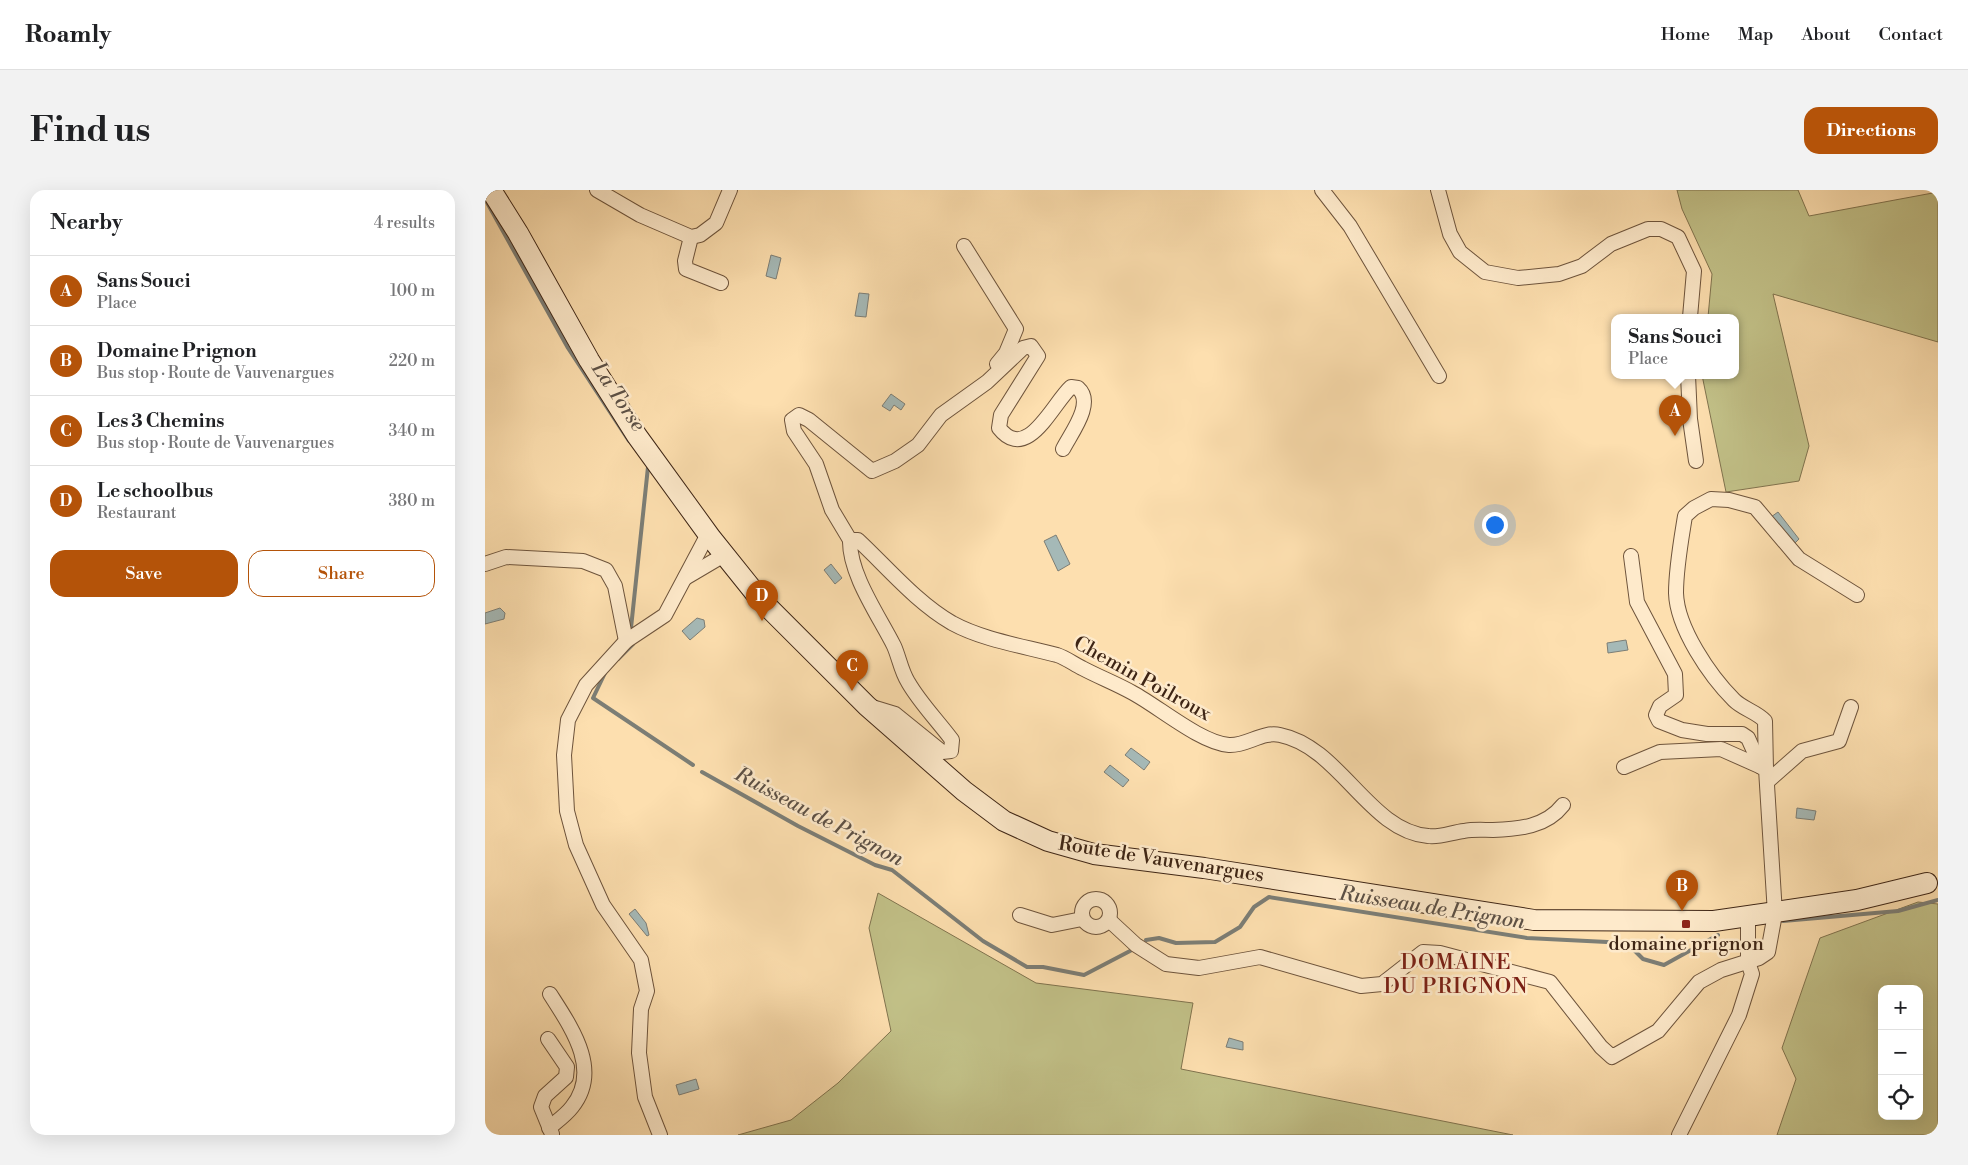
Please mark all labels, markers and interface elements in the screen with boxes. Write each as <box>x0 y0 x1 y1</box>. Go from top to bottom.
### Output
text: Roamly <box>25 20 111 50</box>
text: Home <box>1661 23 1710 46</box>
text: Map <box>1738 23 1774 46</box>
text: About <box>1802 23 1851 46</box>
text: Contact <box>1879 23 1943 46</box>
button: Directions <box>1804 107 1938 154</box>
text: Find us <box>30 109 150 152</box>
text: Nearby <box>50 210 123 236</box>
text: 4 results <box>374 213 435 233</box>
text: Sans Souci <box>97 269 191 293</box>
text: A <box>60 281 72 301</box>
text: 100 m <box>390 281 435 301</box>
text: Place <box>97 293 137 313</box>
popup <box>1611 314 1739 379</box>
text: Sans Souci <box>1628 325 1722 349</box>
text: Domaine Prignon <box>97 339 257 363</box>
text: Place <box>1628 349 1668 369</box>
text: B <box>60 351 72 371</box>
text: 220 m <box>389 351 435 371</box>
water label: La Torse <box>585 356 651 437</box>
text: Bus stop · Route de Vauvenargues <box>97 363 334 383</box>
pin: A <box>1659 395 1691 436</box>
text: Les 3 Chemins <box>97 409 224 433</box>
text: C <box>60 421 72 441</box>
text: 340 m <box>388 421 435 441</box>
text: Bus stop · Route de Vauvenargues <box>97 433 334 453</box>
text: Le schoolbus <box>97 479 213 503</box>
text: D <box>60 491 72 511</box>
text: 380 m <box>388 491 435 511</box>
text: Restaurant <box>97 503 176 523</box>
your location <box>1482 512 1508 538</box>
button: Save <box>50 550 238 597</box>
button: Share <box>248 550 435 597</box>
pin: D <box>746 580 778 621</box>
street label: Chemin Poilroux <box>1069 631 1216 727</box>
pin: C <box>836 650 868 691</box>
water label: Ruisseau de Prignon <box>729 761 908 873</box>
street label: Route de Vauvenargues <box>1056 831 1266 889</box>
pin: B <box>1666 870 1698 911</box>
water label: Ruisseau de Prignon <box>1336 880 1527 936</box>
marker: domaine prignon <box>1680 918 1692 930</box>
place label: domaine prignon <box>1608 932 1764 957</box>
district label: DOMAINE DU PRIGNON <box>1384 950 1528 1000</box>
map controls <box>1878 985 1923 1120</box>
button: + <box>1878 985 1923 1030</box>
button: − <box>1878 1030 1923 1075</box>
button: locate <box>1878 1075 1923 1120</box>

